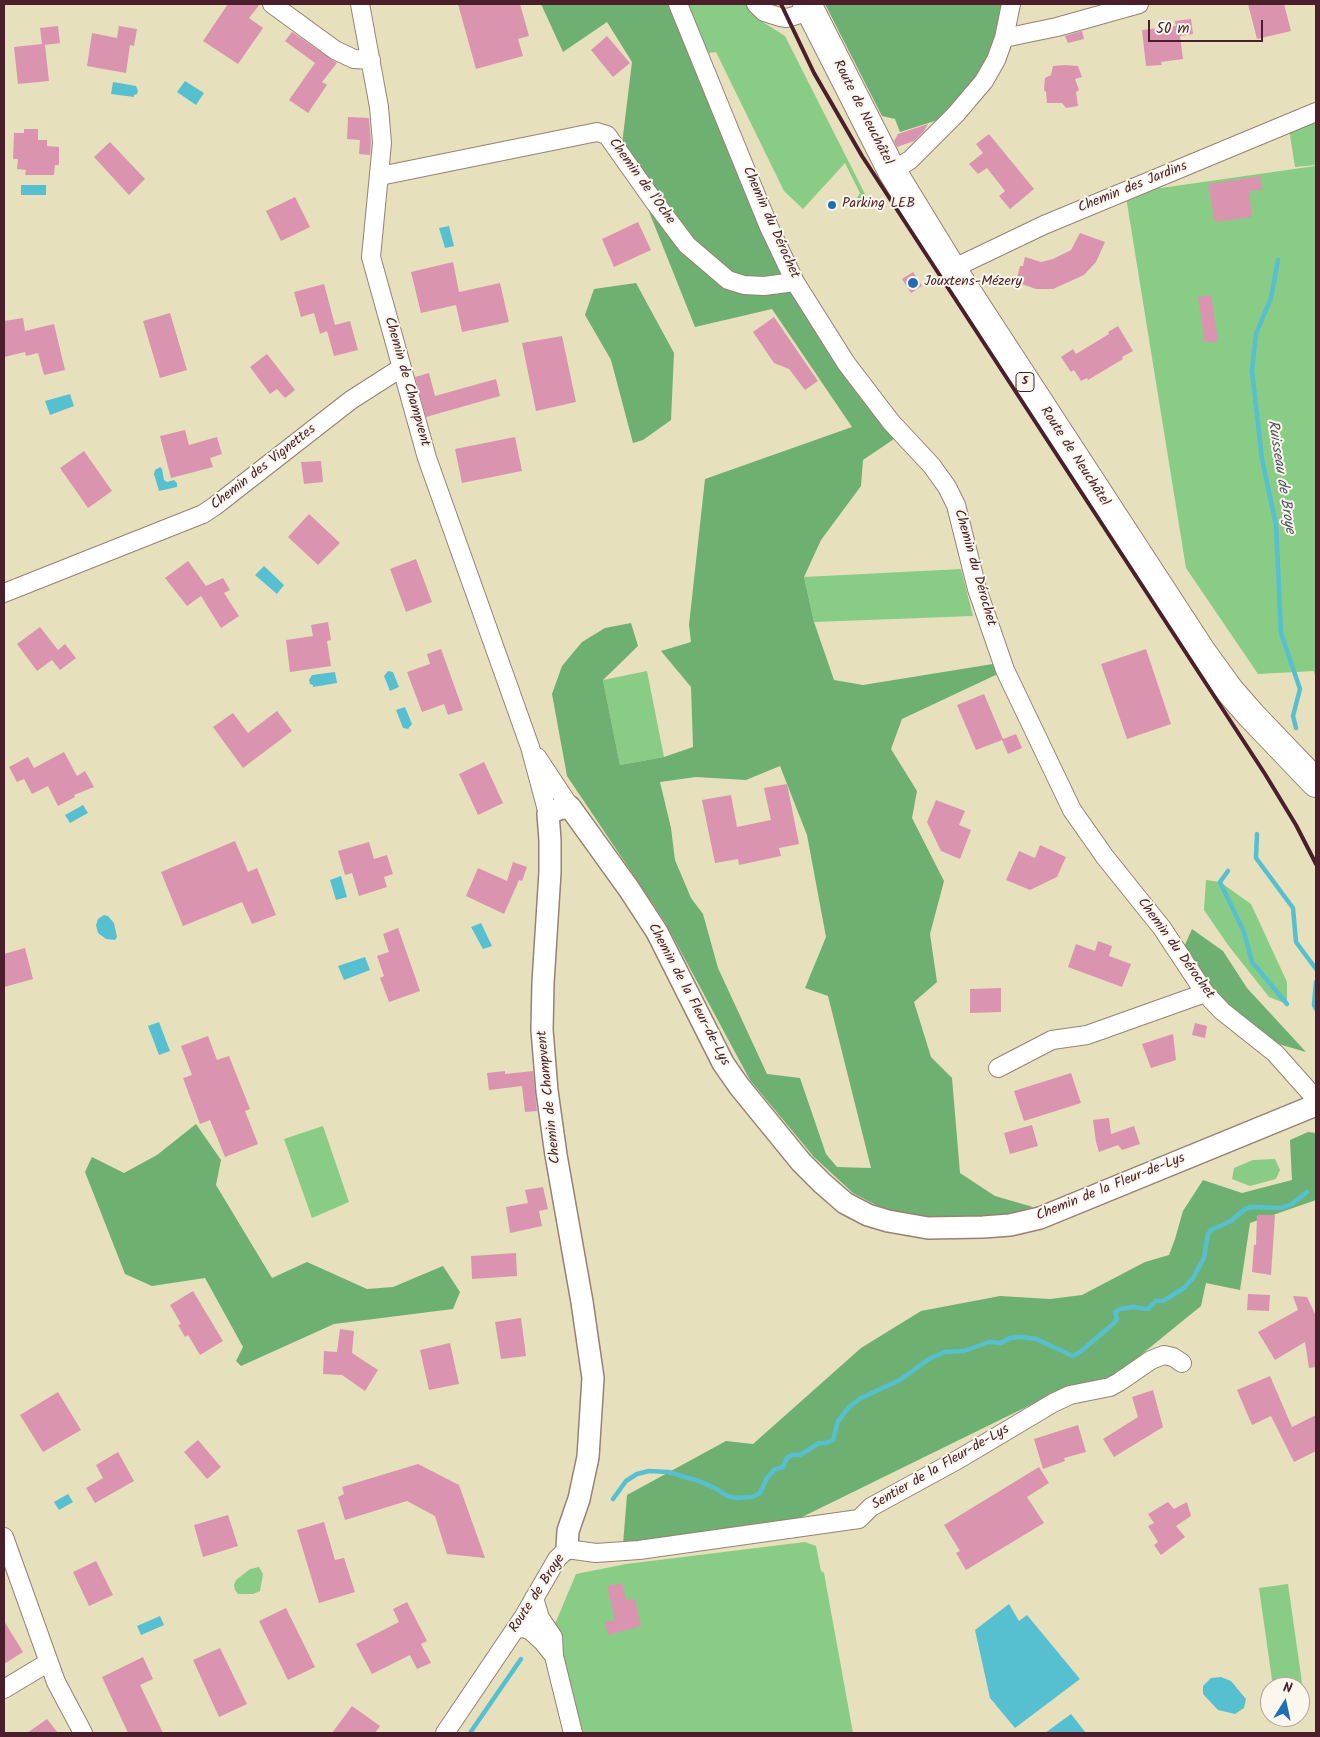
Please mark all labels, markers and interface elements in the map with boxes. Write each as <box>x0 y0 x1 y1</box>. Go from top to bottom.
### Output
scale bar <box>1150 10 1265 42</box>
text: 50 m <box>1156 17 1190 41</box>
street label: Route de Neuchâtel <box>828 58 896 168</box>
street label: Chemin de l'Oche <box>604 136 678 228</box>
street label: Chemin des Jardins <box>1076 158 1190 218</box>
street label: Chemin du Dérochet <box>738 164 802 282</box>
place label: Parking LEB <box>842 197 915 213</box>
marker: Parking LEB <box>826 199 838 211</box>
place label: Jouxtens-Mézery <box>924 275 1022 291</box>
marker: Jouxtens-Mézery <box>906 276 920 290</box>
street label: Chemin de Champvent <box>379 315 433 449</box>
road number: 5 <box>1016 372 1034 392</box>
street label: Route de Neuchâtel <box>1036 404 1112 510</box>
water label: Ruisseau de Broye <box>1262 419 1298 535</box>
street label: Chemin des Vignettes <box>208 422 320 514</box>
street label: Chemin du Dérochet <box>949 508 999 628</box>
street label: Chemin du Dérochet <box>1133 895 1217 1003</box>
street label: Chemin de la Fleur-de-Lys <box>643 921 733 1069</box>
street label: Chemin de Champvent <box>535 1029 565 1165</box>
street label: Chemin de la Fleur-de-Lys <box>1034 1150 1188 1226</box>
street label: Sentier de la Fleur-de-Lys <box>869 1422 1013 1514</box>
street label: Route de Broye <box>506 1552 570 1636</box>
north arrow <box>1260 1677 1310 1727</box>
text: N <box>1281 1677 1294 1700</box>

